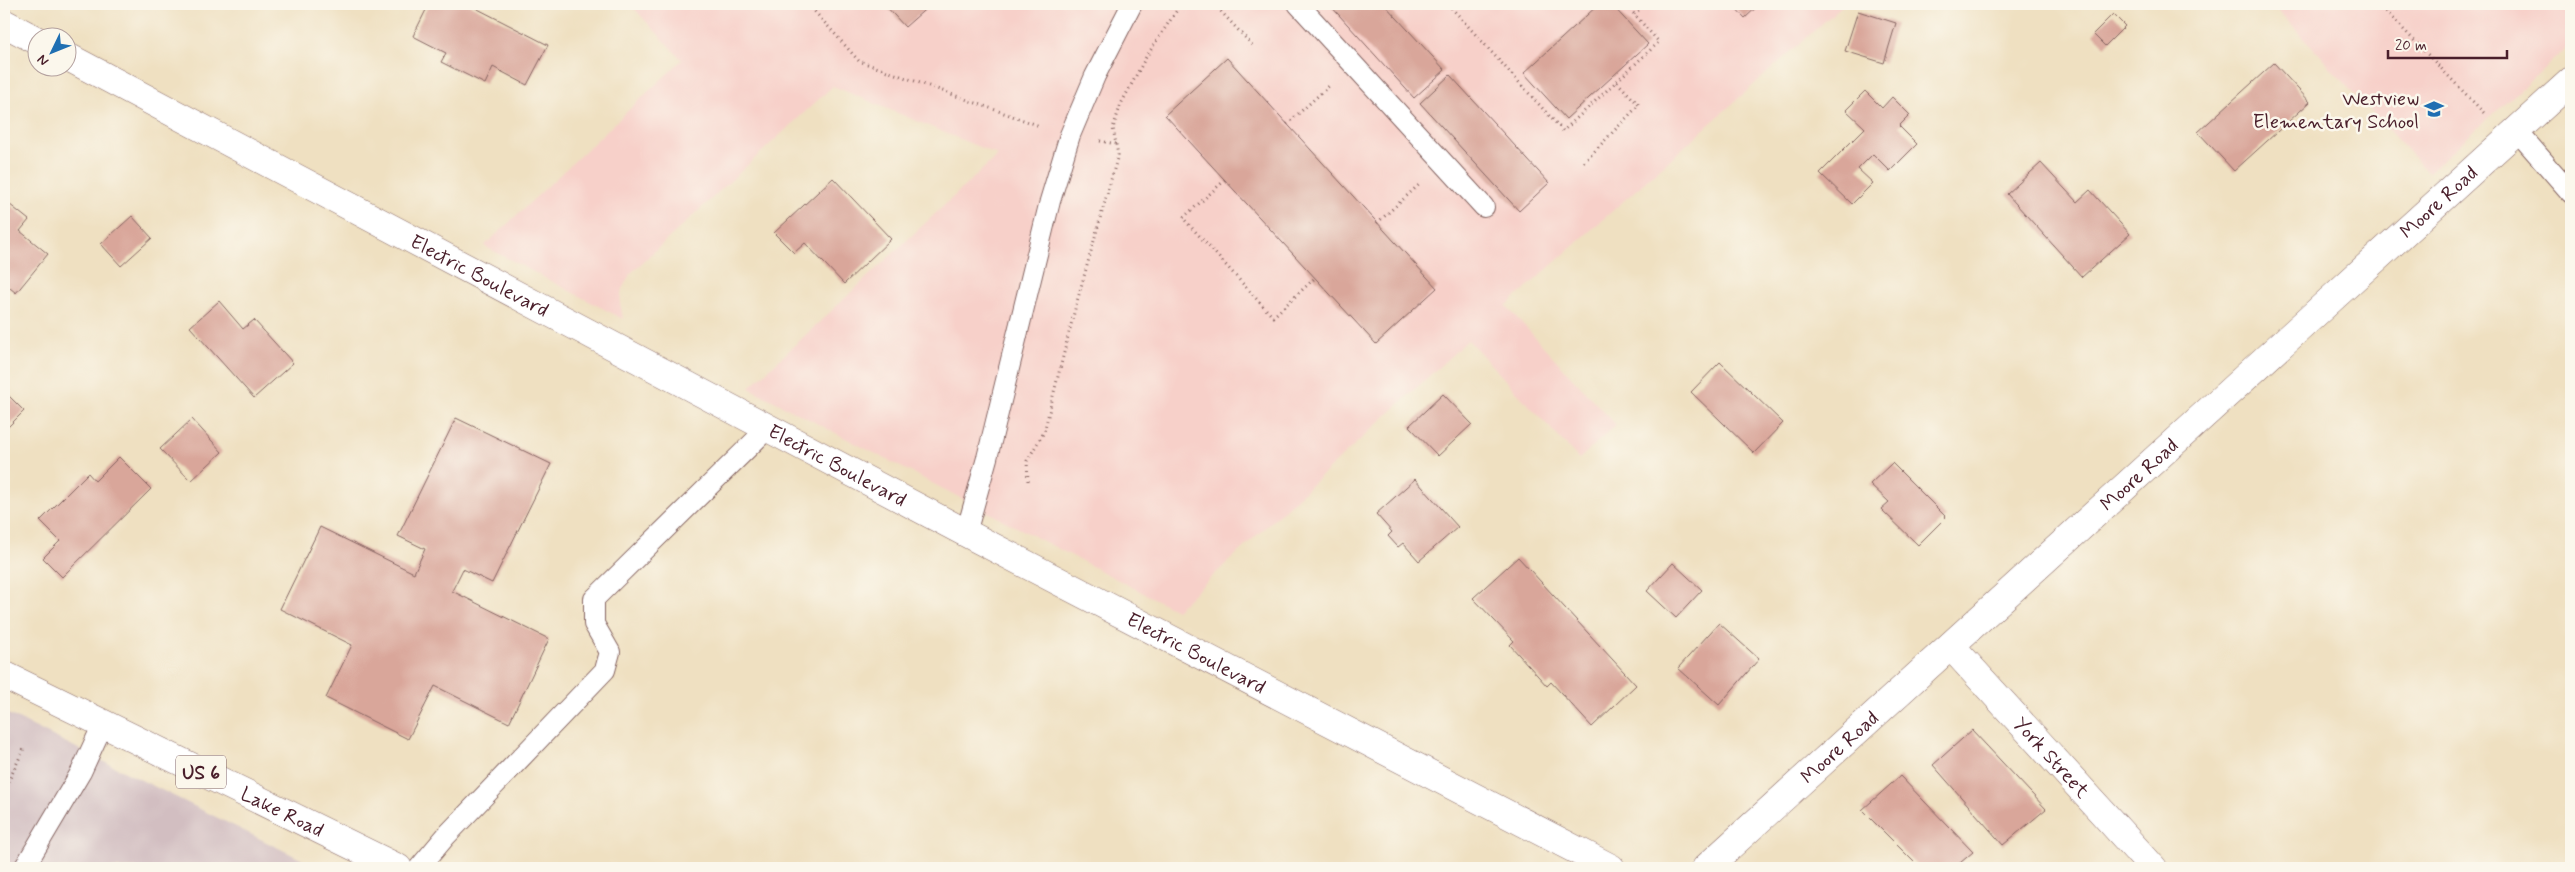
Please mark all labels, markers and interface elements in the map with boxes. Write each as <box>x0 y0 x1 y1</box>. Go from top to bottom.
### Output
north arrow <box>28 28 78 78</box>
scale bar <box>2388 28 2506 60</box>
text: 20 m <box>2395 36 2427 56</box>
text: N <box>33 51 53 70</box>
place label: Westview Elementary School <box>2253 86 2419 136</box>
school or university icon: Westview Elementary School <box>2423 98 2445 120</box>
street label: Moore Road <box>2394 160 2484 245</box>
street label: Electric Boulevard <box>405 229 553 324</box>
street label: Electric Boulevard <box>763 418 911 514</box>
street label: Moore Road <box>2095 433 2185 518</box>
street label: Electric Boulevard <box>1122 607 1270 701</box>
street label: Moore Road <box>1795 705 1885 791</box>
street label: York Street <box>2007 711 2095 805</box>
road number: US 6 <box>176 756 226 789</box>
street label: Lake Road <box>236 781 328 844</box>

